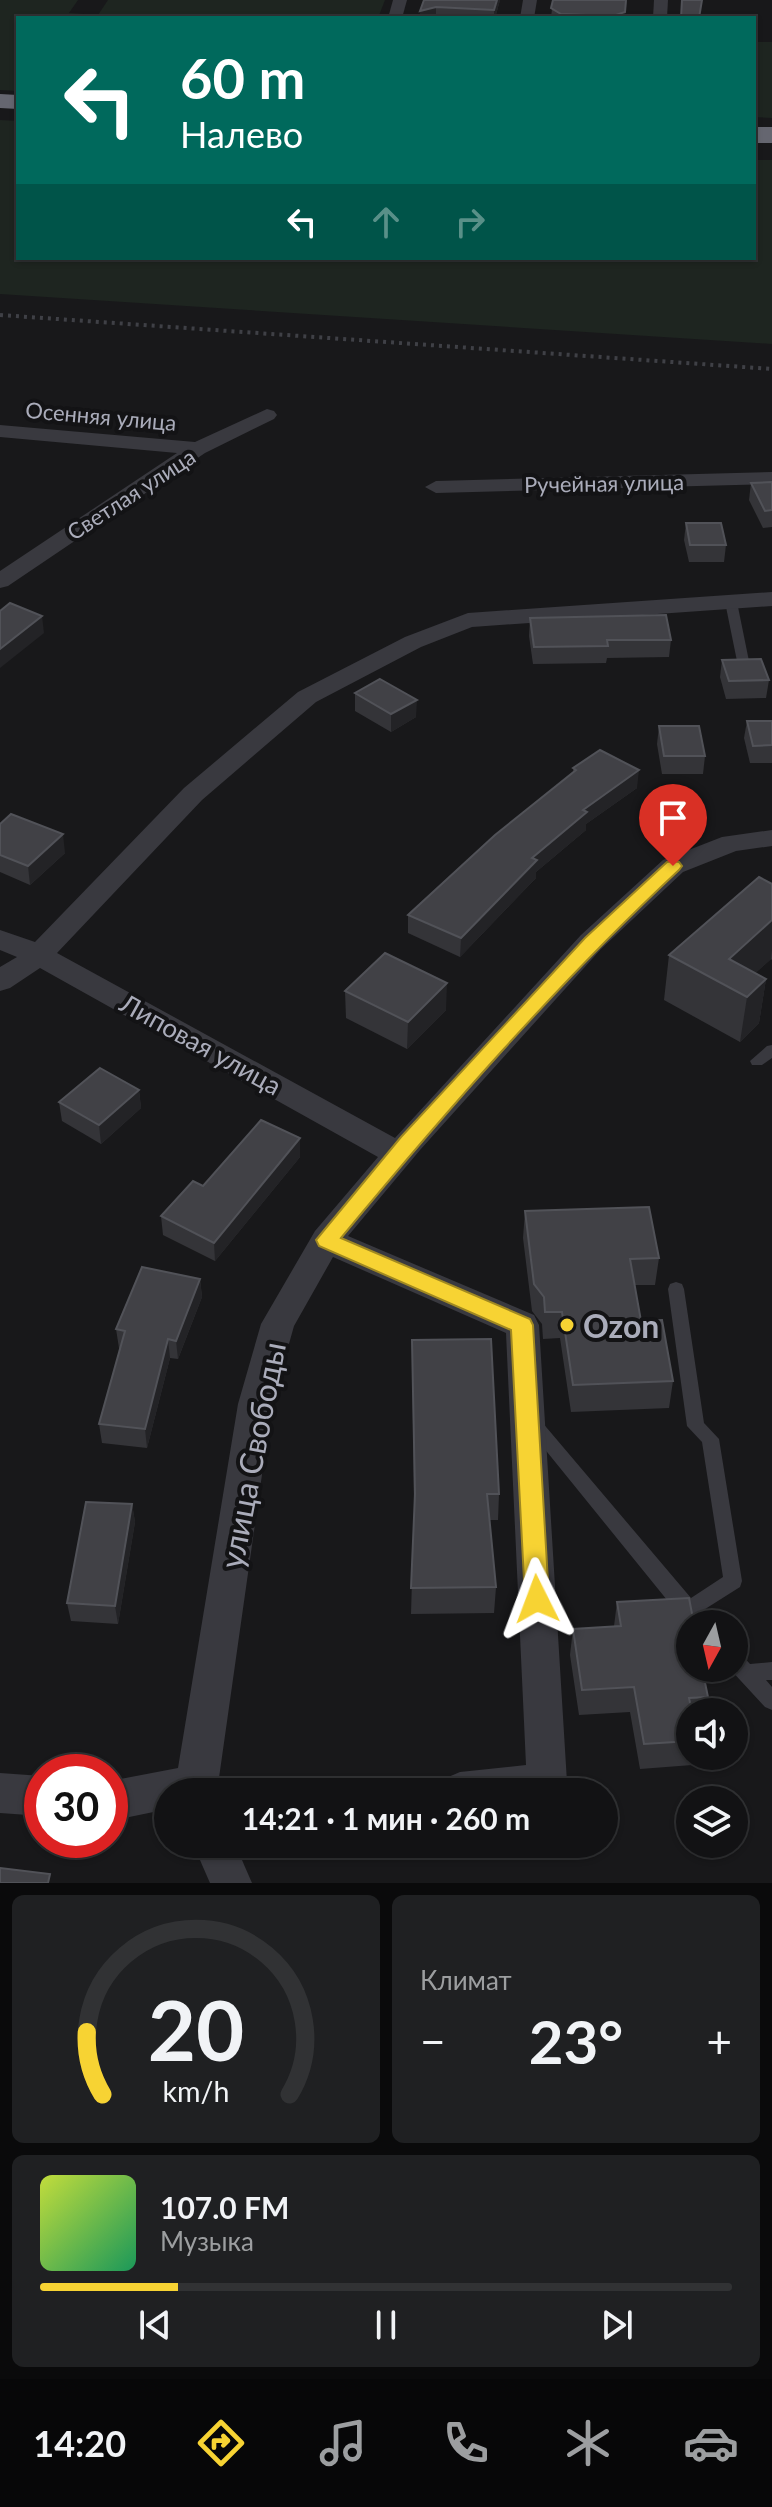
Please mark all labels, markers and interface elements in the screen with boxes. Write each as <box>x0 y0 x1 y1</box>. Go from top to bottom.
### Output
text: 60 m <box>180 44 305 111</box>
icon: left <box>48 48 152 152</box>
text: Налево <box>180 112 303 156</box>
icon: left <box>280 200 324 244</box>
icon: ahead <box>364 200 408 244</box>
icon: right <box>448 200 492 244</box>
street label: Осенняя улица <box>24 396 178 436</box>
street label: Светлая улица <box>62 443 200 545</box>
street label: Ручейная улица <box>524 468 684 498</box>
pin <box>639 784 707 866</box>
icon: arrive <box>651 796 695 840</box>
street label: Липовая улица <box>114 986 287 1101</box>
place label: Ozon <box>583 1306 659 1345</box>
marker: Ozon <box>558 1316 576 1334</box>
street label: улица Свободы <box>211 1338 293 1572</box>
position arrow <box>495 1557 579 1641</box>
north arrow <box>676 1610 748 1682</box>
map controls <box>676 1610 748 1858</box>
button: sound <box>676 1698 748 1770</box>
speed limit sign: 30 <box>24 1754 128 1858</box>
button: layers <box>676 1786 748 1858</box>
text: 14:21 · 1 мин · 260 m <box>242 1800 530 1836</box>
text: Климат <box>420 1964 512 1996</box>
text: 20 <box>148 1979 244 2079</box>
text: 23° <box>529 2005 623 2077</box>
text: − <box>420 2015 446 2067</box>
text: + <box>706 2015 732 2067</box>
text: km/h <box>163 2074 229 2108</box>
text: 107.0 FM <box>160 2189 289 2225</box>
text: Музыка <box>160 2225 254 2257</box>
icon: previous <box>133 2303 177 2347</box>
icon: pause <box>364 2303 408 2347</box>
icon: next <box>595 2303 639 2347</box>
icon: directions <box>193 2415 249 2471</box>
icon: music <box>315 2415 371 2471</box>
icon: phone <box>438 2415 494 2471</box>
icon: climate <box>560 2415 616 2471</box>
icon: car <box>683 2415 739 2471</box>
text: 14:20 <box>33 2421 126 2465</box>

